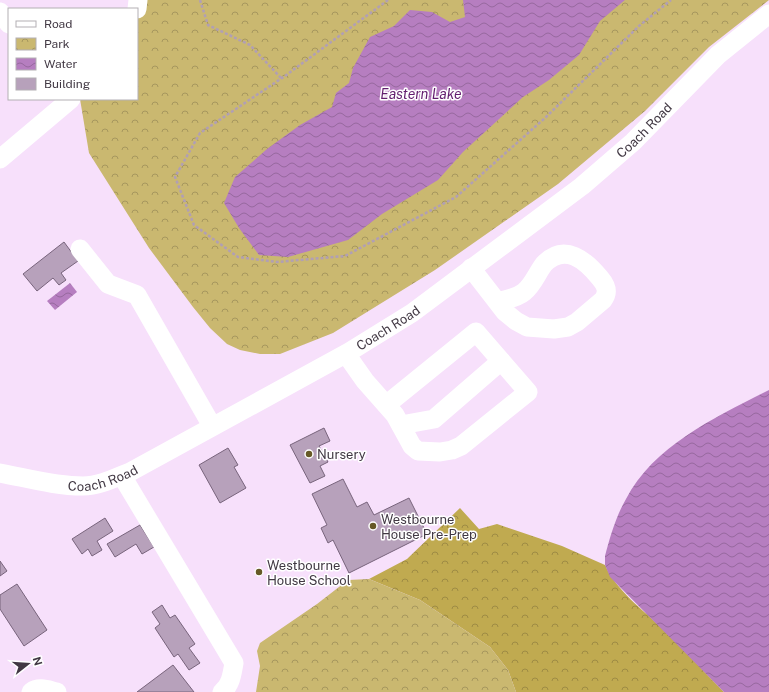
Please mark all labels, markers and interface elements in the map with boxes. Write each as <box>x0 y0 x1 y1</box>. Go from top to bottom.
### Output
legend <box>8 8 138 100</box>
text: Road <box>44 17 72 31</box>
text: Park <box>44 37 70 51</box>
text: Water <box>44 57 78 71</box>
text: Building <box>44 77 90 91</box>
water label: Eastern Lake <box>380 86 462 102</box>
street label: Coach Road <box>613 100 675 161</box>
street label: Coach Road <box>354 303 423 354</box>
place label: Nursery <box>317 447 366 462</box>
marker: Nursery <box>304 449 314 459</box>
street label: Coach Road <box>67 462 140 494</box>
place label: Westbourne House Pre-Prep <box>381 512 477 542</box>
marker: Westbourne House Pre-Prep <box>368 521 378 531</box>
place label: Westbourne House School <box>267 558 351 588</box>
marker: Westbourne House School <box>254 567 264 577</box>
north arrow <box>8 644 48 684</box>
text: N <box>31 655 45 667</box>

